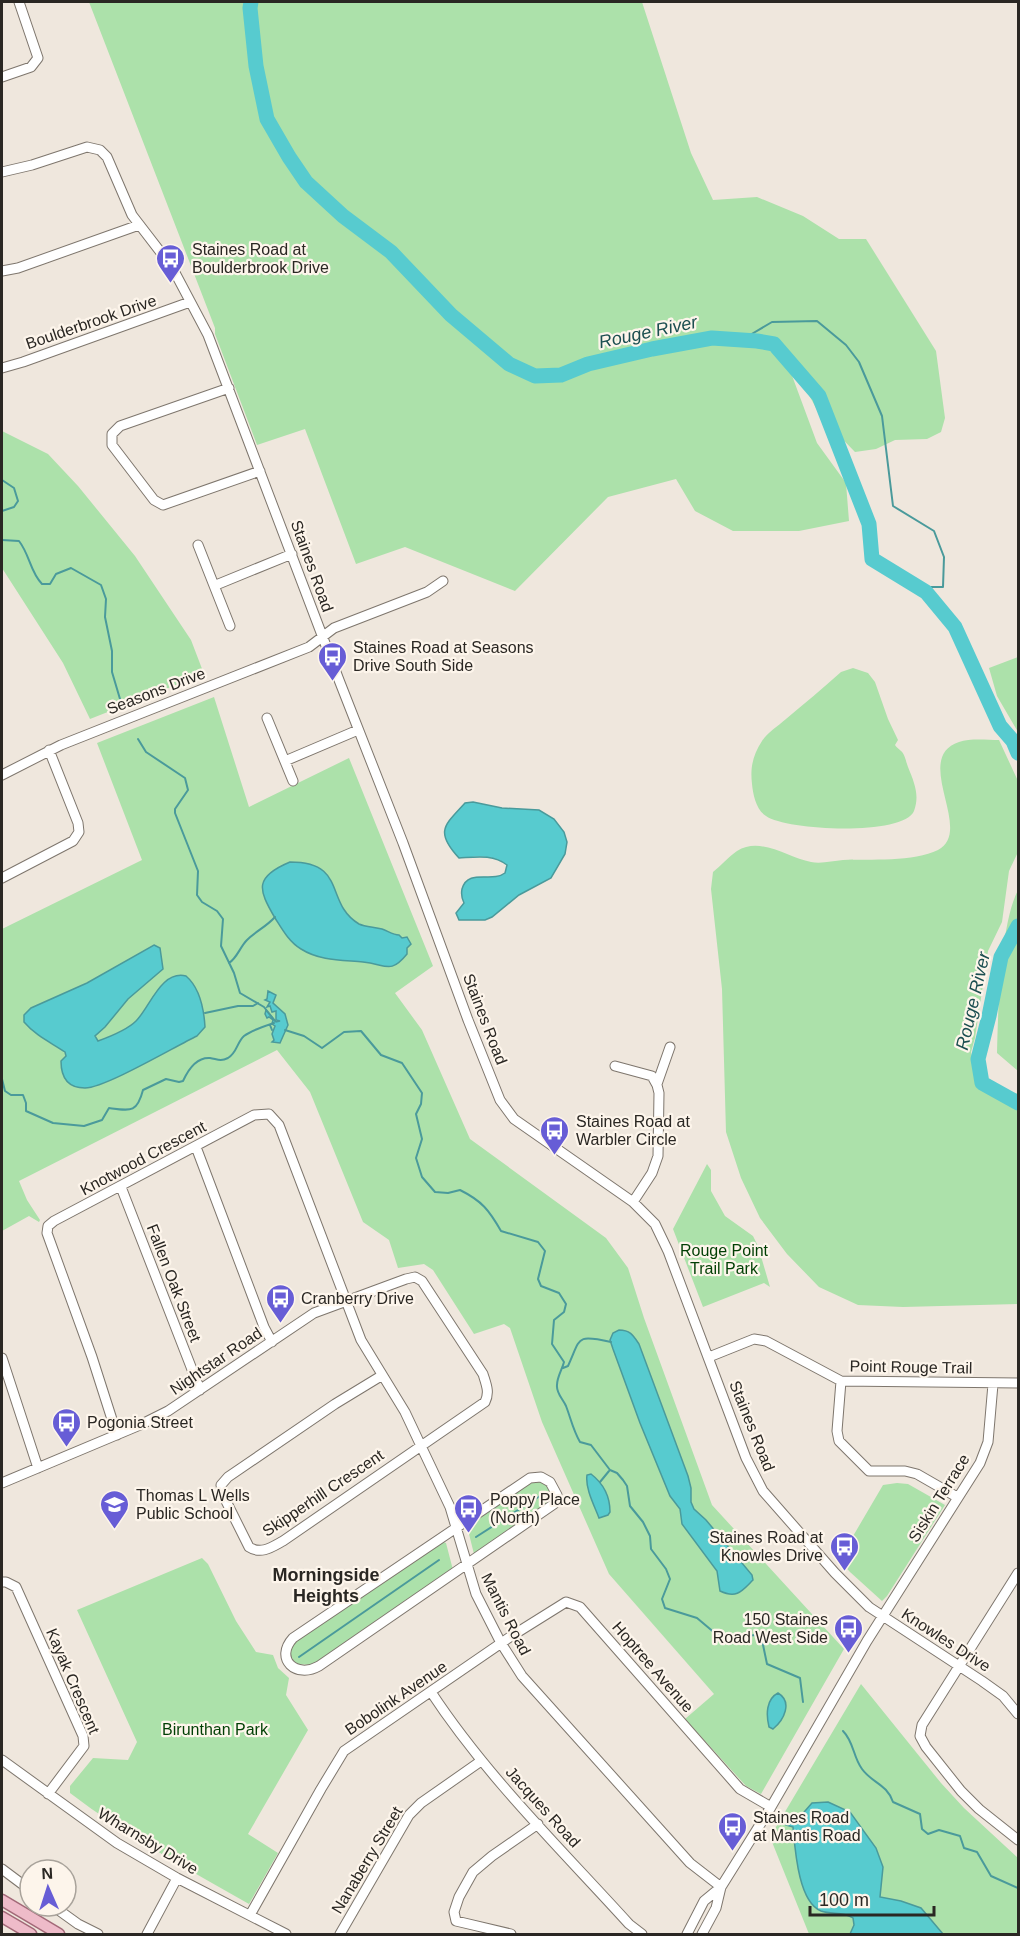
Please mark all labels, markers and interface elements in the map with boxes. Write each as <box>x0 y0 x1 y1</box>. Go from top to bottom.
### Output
place label: Staines Road at Boulderbrook Drive <box>192 241 329 276</box>
bus stop icon: Staines Road at Boulderbrook Drive <box>155 242 187 284</box>
street label: Boulderbrook Drive <box>23 292 159 352</box>
water label: Rouge River <box>597 312 700 352</box>
street label: Staines Road <box>288 518 336 614</box>
place label: Staines Road at Seasons Drive South Side <box>353 639 534 674</box>
bus stop icon: Staines Road at Seasons Drive South Side <box>316 640 348 682</box>
street label: Seasons Drive <box>104 664 208 718</box>
water label: Rouge River <box>952 949 994 1052</box>
street label: Staines Road <box>460 971 510 1067</box>
place label: Staines Road at Warbler Circle <box>576 1113 690 1148</box>
bus stop icon: Staines Road at Warbler Circle <box>539 1114 571 1156</box>
street label: Knotwood Crescent <box>77 1117 209 1198</box>
street label: Fallen Oak Street <box>144 1222 204 1345</box>
park label: Rouge Point Trail Park <box>680 1242 769 1277</box>
bus stop icon: Cranberry Drive <box>264 1282 296 1324</box>
place label: Cranberry Drive <box>301 1290 414 1307</box>
street label: Nightstar Road <box>167 1324 265 1398</box>
street label: Point Rouge Trail <box>849 1357 973 1377</box>
street label: Staines Road <box>726 1378 778 1474</box>
bus stop icon: Pogonia Street <box>50 1406 82 1448</box>
place label: Pogonia Street <box>87 1414 193 1431</box>
street label: Skipperhill Crescent <box>259 1446 387 1540</box>
street label: Siskin Terrace <box>905 1451 973 1545</box>
place label: Thomas L Wells Public School <box>136 1487 250 1522</box>
school or university icon: Thomas L Wells Public School <box>99 1488 131 1530</box>
place label: Poppy Place (North) <box>490 1491 580 1526</box>
bus stop icon: Poppy Place (North) <box>453 1492 485 1534</box>
place label: Staines Road at Knowles Drive <box>709 1529 824 1564</box>
bus stop icon: Staines Road at Knowles Drive <box>828 1530 860 1572</box>
district label: Morningside Heights <box>273 1565 380 1606</box>
street label: Mantis Road <box>478 1570 534 1658</box>
street label: Knowles Drive <box>898 1605 994 1675</box>
place label: 150 Staines Road West Side <box>713 1611 828 1646</box>
bus stop icon: 150 Staines Road West Side <box>833 1612 865 1654</box>
street label: Hoptree Avenue <box>609 1618 697 1716</box>
street label: Kayak Crescent <box>43 1626 103 1737</box>
street label: Bobolink Avenue <box>342 1658 450 1738</box>
park label: Birunthan Park <box>162 1721 269 1738</box>
street label: Jacques Road <box>502 1763 584 1851</box>
street label: Nanaberry Street <box>328 1803 406 1917</box>
street label: Wharnsby Drive <box>95 1804 201 1878</box>
place label: Staines Road at Mantis Road <box>753 1809 861 1844</box>
bus stop icon: Staines Road at Mantis Road <box>716 1810 748 1852</box>
north arrow <box>18 1858 78 1918</box>
text: N <box>41 1865 53 1882</box>
scale bar <box>810 1879 934 1917</box>
text: 100 m <box>819 1890 869 1910</box>

